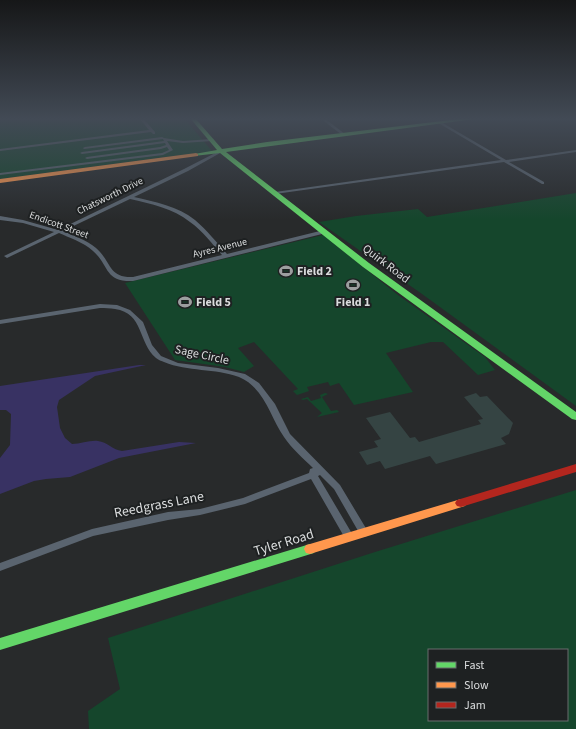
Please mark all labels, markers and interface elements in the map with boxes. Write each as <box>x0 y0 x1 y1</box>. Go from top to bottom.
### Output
street label: Chatsworth Drive <box>75 174 145 218</box>
street label: Endicott Street <box>27 208 91 242</box>
street label: Ayres Avenue <box>191 235 249 261</box>
street label: Quirk Road <box>359 240 413 288</box>
sports icon: Field 2 <box>278 263 294 279</box>
place label: Field 2 <box>297 263 332 280</box>
sports icon: Field 1 <box>345 277 361 293</box>
sports icon: Field 5 <box>177 294 193 310</box>
place label: Field 5 <box>196 294 231 311</box>
place label: Field 1 <box>336 294 370 311</box>
street label: Sage Circle <box>173 341 231 369</box>
street label: Reedgrass Lane <box>112 486 206 524</box>
street label: Tyler Road <box>252 524 316 562</box>
legend <box>428 649 568 721</box>
text: Fast <box>464 657 484 674</box>
text: Slow <box>464 677 489 694</box>
text: Jam <box>464 697 486 714</box>

